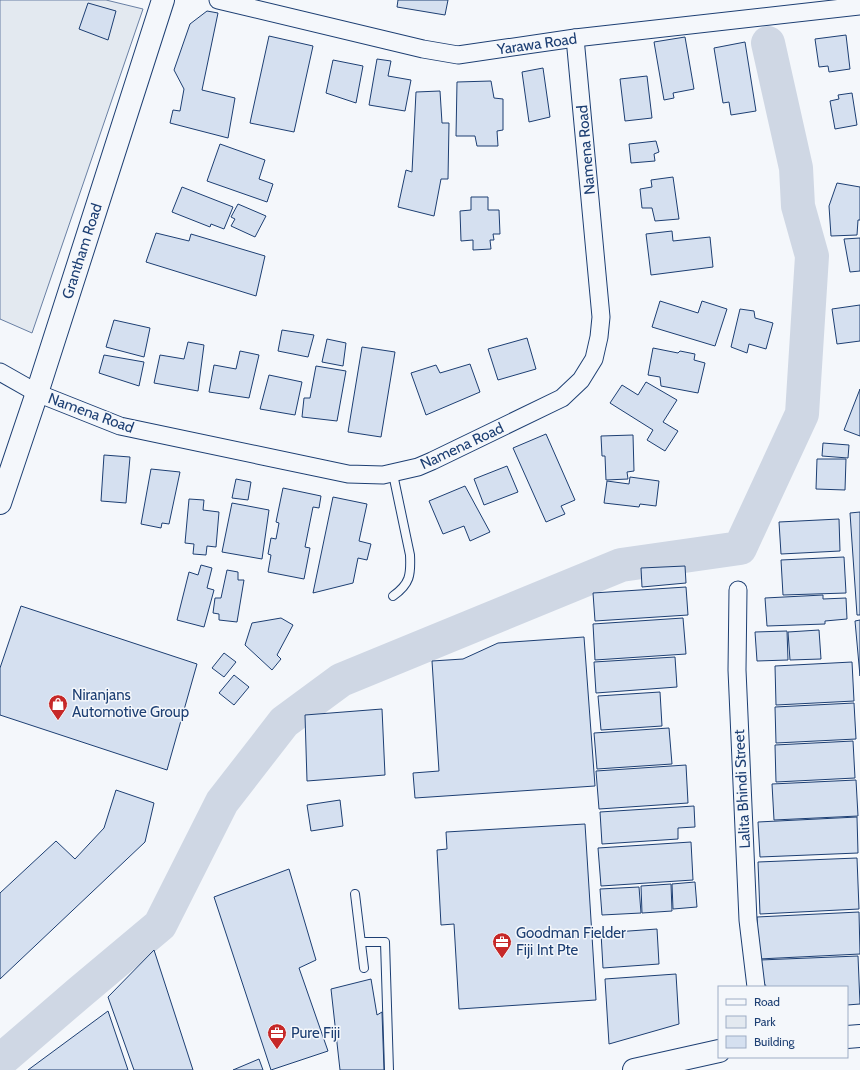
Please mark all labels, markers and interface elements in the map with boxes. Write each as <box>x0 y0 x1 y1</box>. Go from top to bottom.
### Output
street label: Yarawa Road <box>495 30 578 59</box>
street label: Namena Road <box>573 104 599 196</box>
street label: Grantham Road <box>58 201 106 301</box>
street label: Namena Road <box>46 389 136 437</box>
street label: Namena Road <box>417 419 507 473</box>
place label: Niranjans Automotive Group <box>72 686 189 721</box>
shop icon: Niranjans Automotive Group <box>47 693 69 721</box>
street label: Lalita Bhindi Street <box>730 729 754 849</box>
place label: Goodman Fielder Fiji Int Pte <box>516 924 626 959</box>
office icon: Goodman Fielder Fiji Int Pte <box>491 931 513 959</box>
legend <box>718 986 848 1058</box>
text: Road <box>754 994 780 1009</box>
text: Park <box>754 1014 776 1029</box>
office icon: Pure Fiji <box>266 1022 288 1050</box>
place label: Pure Fiji <box>291 1024 340 1042</box>
text: Building <box>754 1034 796 1049</box>

